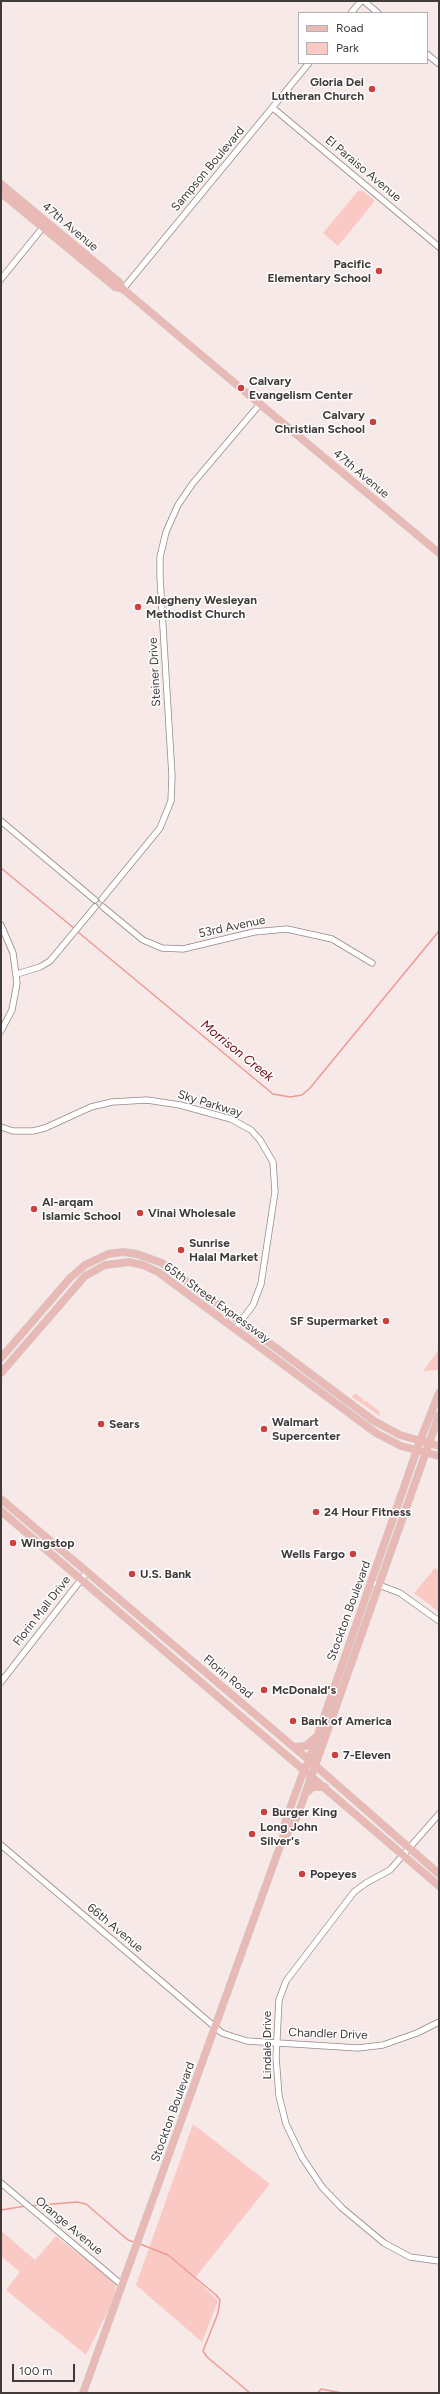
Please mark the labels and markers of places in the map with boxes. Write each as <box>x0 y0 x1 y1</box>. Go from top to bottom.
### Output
place label: Gloria Dei Lutheran Church <box>272 75 364 103</box>
marker: Gloria Dei Lutheran Church <box>367 84 377 94</box>
place label: Pacific Elementary School <box>267 257 371 285</box>
marker: Pacific Elementary School <box>374 266 384 276</box>
place label: Calvary Evangelism Center <box>249 374 353 402</box>
marker: Calvary Evangelism Center <box>236 383 246 393</box>
place label: Calvary Christian School <box>275 408 365 436</box>
marker: Calvary Christian School <box>368 417 378 427</box>
place label: Allegheny Wesleyan Methodist Church <box>146 593 257 621</box>
marker: Allegheny Wesleyan Methodist Church <box>133 602 143 612</box>
place label: Al-arqam Islamic School <box>42 1195 121 1223</box>
marker: Al-arqam Islamic School <box>29 1204 39 1214</box>
place label: Vinai Wholesale <box>148 1206 236 1220</box>
marker: Vinai Wholesale <box>135 1208 145 1218</box>
place label: Sunrise Halal Market <box>189 1236 258 1264</box>
marker: Sunrise Halal Market <box>176 1245 186 1255</box>
place label: SF Supermarket <box>290 1314 378 1328</box>
marker: SF Supermarket <box>381 1316 391 1326</box>
place label: Walmart Supercenter <box>272 1415 340 1443</box>
place label: Sears <box>109 1417 139 1431</box>
marker: Sears <box>96 1419 106 1429</box>
marker: Walmart Supercenter <box>259 1424 269 1434</box>
place label: 24 Hour Fitness <box>324 1505 411 1519</box>
marker: 24 Hour Fitness <box>311 1507 321 1517</box>
place label: Wingstop <box>21 1536 74 1550</box>
marker: Wingstop <box>8 1538 18 1548</box>
place label: Wells Fargo <box>281 1547 345 1561</box>
marker: Wells Fargo <box>348 1549 358 1559</box>
place label: U.S. Bank <box>140 1567 192 1581</box>
marker: U.S. Bank <box>127 1569 137 1579</box>
place label: McDonald's <box>272 1683 336 1697</box>
marker: McDonald's <box>259 1685 269 1695</box>
place label: Bank of America <box>301 1714 392 1728</box>
marker: Bank of America <box>288 1716 298 1726</box>
place label: 7-Eleven <box>343 1748 391 1762</box>
marker: 7-Eleven <box>330 1750 340 1760</box>
place label: Burger King <box>272 1805 337 1819</box>
marker: Burger King <box>259 1807 269 1817</box>
place label: Long John Silver's <box>260 1820 318 1848</box>
marker: Long John Silver's <box>247 1829 257 1839</box>
place label: Popeyes <box>310 1867 357 1881</box>
marker: Popeyes <box>297 1869 307 1879</box>

